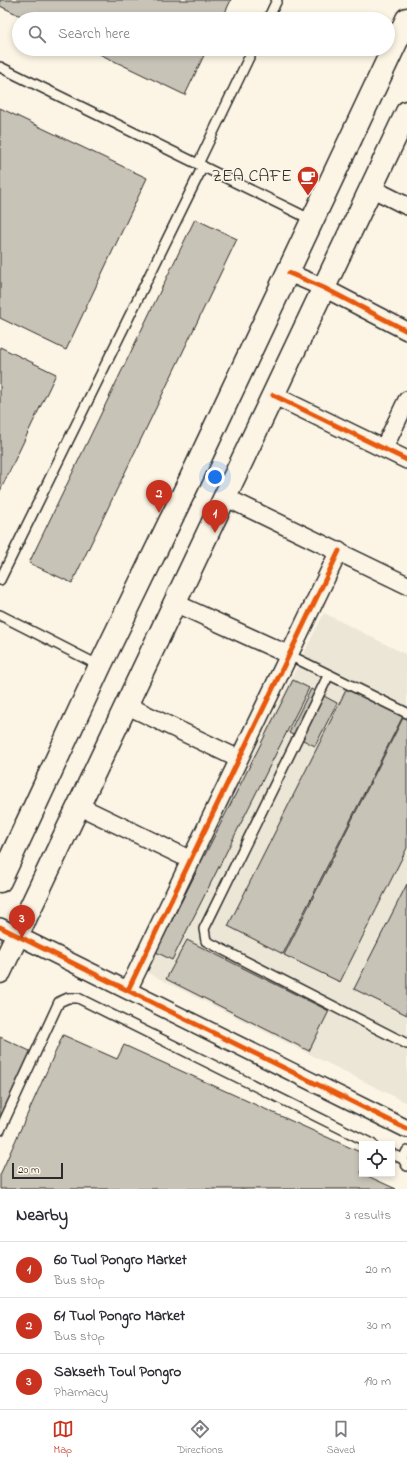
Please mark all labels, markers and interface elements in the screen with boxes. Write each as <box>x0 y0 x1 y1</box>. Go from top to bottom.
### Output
search box <box>12 12 395 56</box>
icon: search <box>26 23 48 45</box>
text: Search here <box>58 23 130 45</box>
place label: ZEA CAFE <box>212 164 292 190</box>
cafe icon: ZEA CAFE <box>295 164 321 197</box>
your location <box>205 467 225 487</box>
pin: 2 <box>146 480 172 513</box>
pin: 1 <box>202 500 228 533</box>
pin: 3 <box>9 905 35 938</box>
map controls <box>359 1141 395 1177</box>
button: locate <box>359 1141 395 1177</box>
scale bar <box>12 1161 63 1180</box>
text: 20 m <box>18 1162 40 1178</box>
text: Nearby <box>16 1203 68 1228</box>
text: 3 results <box>345 1206 391 1225</box>
text: 60 Tuol Pongro Market <box>54 1249 187 1271</box>
text: 1 <box>27 1260 31 1279</box>
text: 20 m <box>366 1260 391 1279</box>
text: Bus stop <box>54 1271 105 1290</box>
text: 61 Tuol Pongro Market <box>54 1305 185 1327</box>
text: 2 <box>26 1316 32 1335</box>
text: 30 m <box>367 1316 391 1335</box>
text: Bus stop <box>54 1327 105 1346</box>
text: Sakseth Toul Pongro <box>54 1361 181 1383</box>
text: 3 <box>26 1372 32 1391</box>
text: 190 m <box>364 1372 391 1391</box>
text: Pharmacy <box>54 1383 108 1402</box>
tab: Map <box>52 1418 74 1458</box>
tab: Directions <box>177 1418 223 1458</box>
tab: Saved <box>327 1418 355 1458</box>

